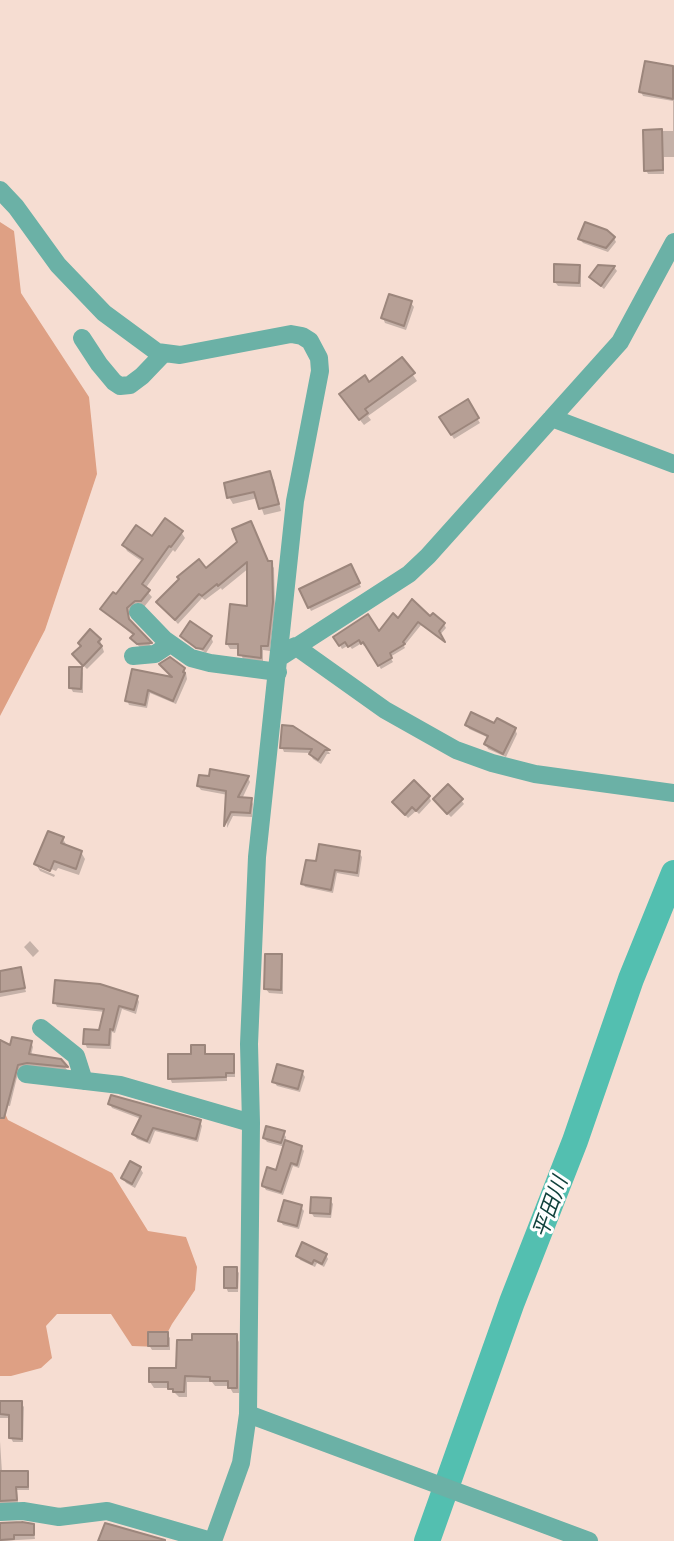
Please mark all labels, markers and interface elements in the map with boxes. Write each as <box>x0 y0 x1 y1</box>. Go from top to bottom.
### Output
water label: 平田川 <box>527 1173 573 1241</box>

